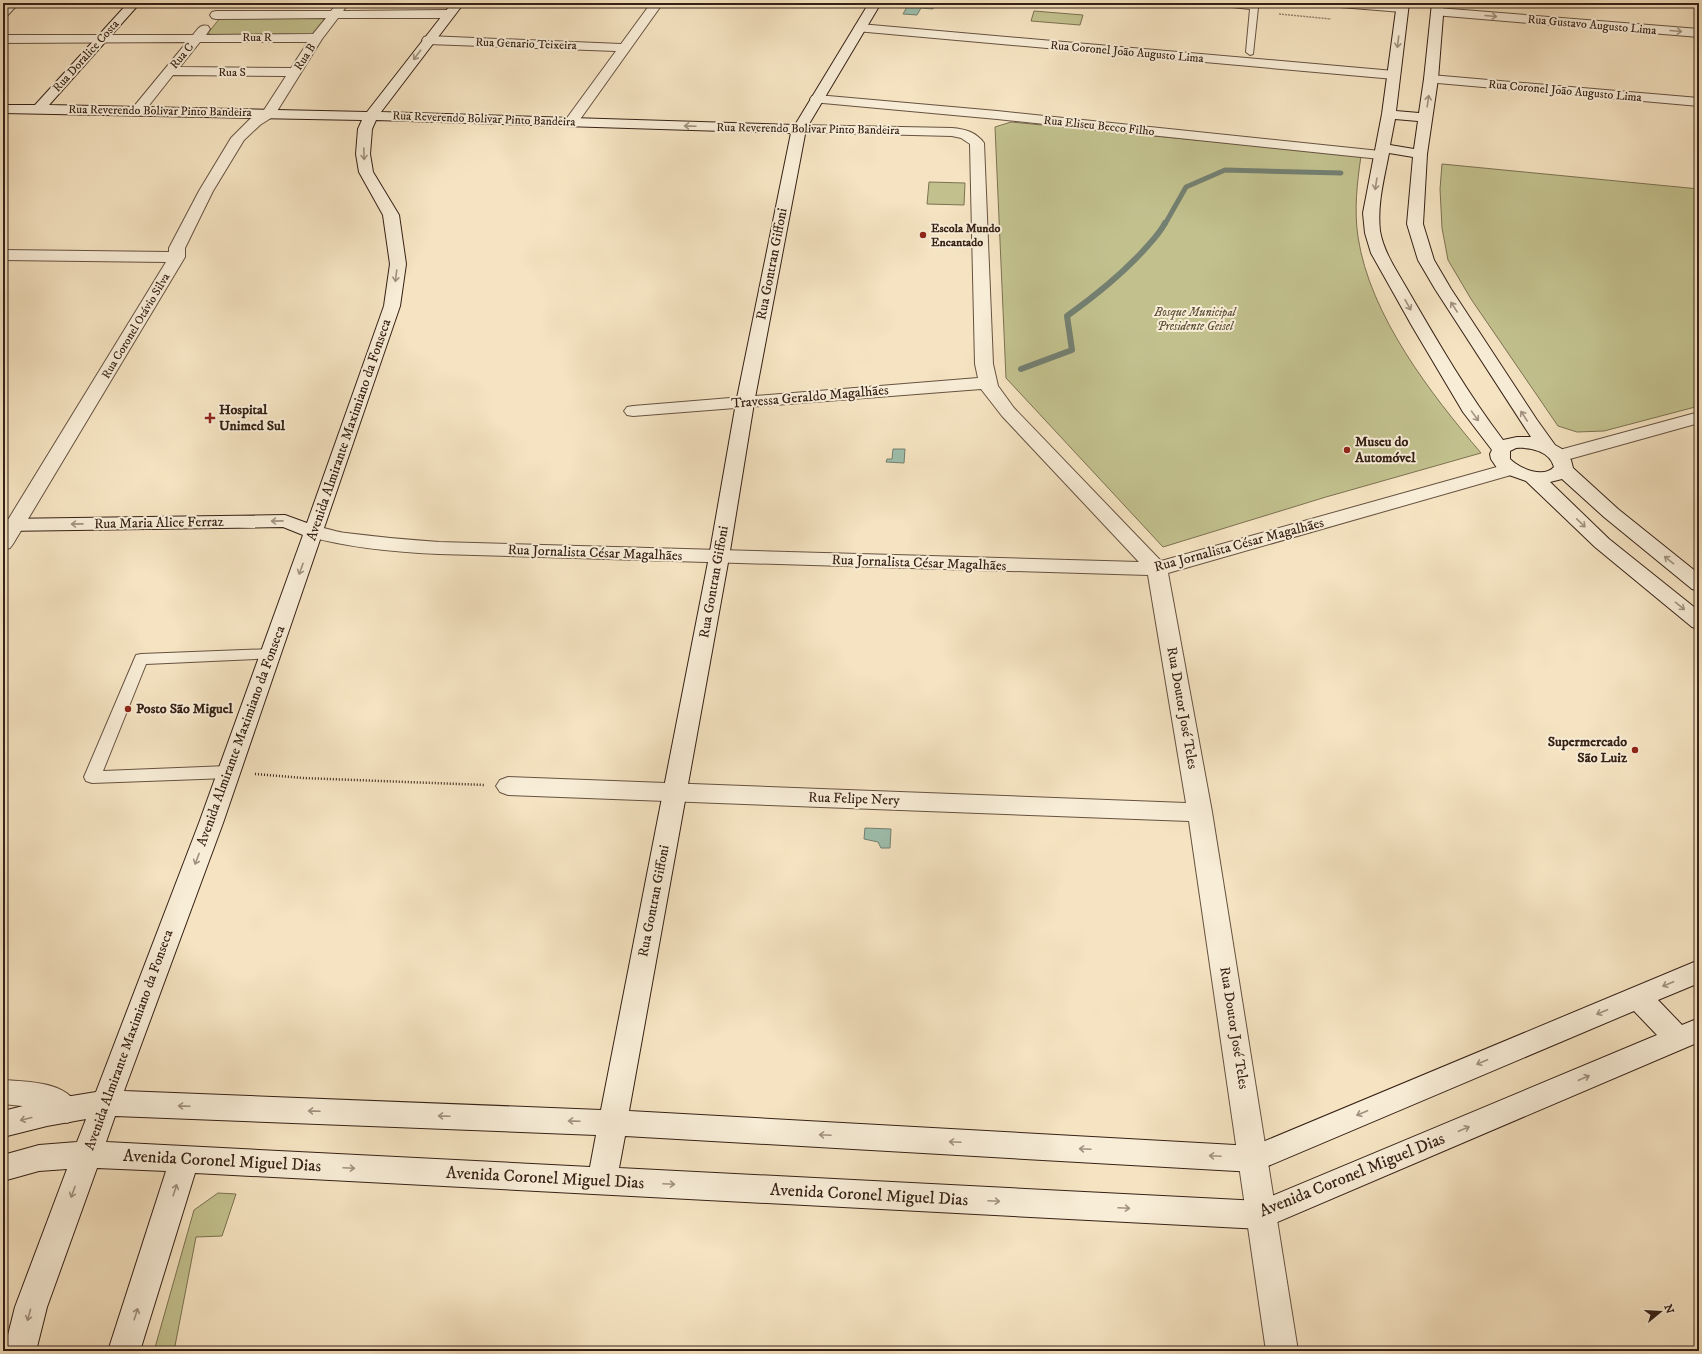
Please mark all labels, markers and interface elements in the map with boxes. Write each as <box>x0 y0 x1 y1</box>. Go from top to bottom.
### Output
street label: Rua Gustavo Augusto Lima <box>1527 12 1658 38</box>
one-way arrow <box>1484 13 1497 20</box>
street label: Rua Doralice Costa <box>50 16 123 95</box>
one-way arrow <box>1669 28 1682 35</box>
street label: Rua R <box>242 30 272 45</box>
street label: Rua Genario Teixeira <box>475 35 578 53</box>
one-way arrow <box>1394 35 1402 48</box>
street label: Rua Coronel João Augusto Lima <box>1050 38 1205 66</box>
street label: Rua C <box>167 40 197 72</box>
street label: Rua B <box>291 41 319 73</box>
one-way arrow <box>412 50 421 61</box>
street label: Rua S <box>218 65 246 80</box>
street label: Rua Coronel João Augusto Lima <box>1488 77 1643 105</box>
one-way arrow <box>1424 95 1432 108</box>
street label: Rua Reverendo Bolivar Pinto Bandeira <box>68 102 253 120</box>
street label: Rua Reverendo Bolivar Pinto Bandeira <box>392 108 577 130</box>
street label: Rua Eliseu Becco Filho <box>1043 113 1155 139</box>
street label: Rua Reverendo Bolivar Pinto Bandeira <box>716 120 901 138</box>
one-way arrow <box>684 122 697 129</box>
one-way arrow <box>360 147 367 160</box>
one-way arrow <box>1371 177 1379 190</box>
street label: Rua Gontran Giffoni <box>752 206 792 322</box>
place label: Escola Mundo Encantado <box>931 221 1001 250</box>
marker: Escola Mundo Encantado <box>918 230 928 240</box>
one-way arrow <box>392 269 400 282</box>
street label: Rua Coronel Otávio Silva <box>99 270 174 381</box>
one-way arrow <box>1405 299 1413 311</box>
one-way arrow <box>1450 302 1458 313</box>
park label: Bosque Municipal Presidente Geisel <box>1153 305 1238 334</box>
street label: Avenida Almirante Maximiano da Fonseca <box>303 317 396 543</box>
street label: Travessa Geraldo Magalhães <box>731 381 890 413</box>
place label: Hospital Unimed Sul <box>219 401 286 435</box>
one-way arrow <box>1471 410 1480 421</box>
one-way arrow <box>1520 410 1528 422</box>
marker: Hospital Unimed Sul <box>204 412 216 424</box>
place label: Museu do Automóvel <box>1354 433 1416 467</box>
marker: Museu do Automóvel <box>1342 445 1352 455</box>
street label: Rua Maria Alice Ferraz <box>94 513 224 533</box>
street label: Rua Jornalista César Magalhães <box>1152 514 1326 576</box>
one-way arrow <box>271 517 284 525</box>
one-way arrow <box>1576 518 1586 528</box>
one-way arrow <box>71 520 84 528</box>
street label: Rua Gontran Giffoni <box>695 524 733 640</box>
street label: Rua Jornalista César Magalhães <box>507 541 683 565</box>
street label: Rua Jornalista César Magalhães <box>831 551 1007 575</box>
one-way arrow <box>1663 555 1674 564</box>
one-way arrow <box>297 563 304 576</box>
one-way arrow <box>1675 602 1686 611</box>
street label: Avenida Almirante Maximiano da Fonseca <box>193 623 289 849</box>
street label: Rua Doutor José Teles <box>1162 646 1202 771</box>
place label: Posto São Miguel <box>136 700 234 718</box>
marker: Posto São Miguel <box>123 704 133 714</box>
place label: Supermercado São Luiz <box>1548 733 1628 767</box>
marker: Supermercado São Luiz <box>1630 745 1640 755</box>
street label: Rua Felipe Nery <box>808 788 900 810</box>
street label: Rua Gontran Giffoni <box>634 843 674 959</box>
one-way arrow <box>192 853 200 865</box>
street label: Avenida Almirante Maximiano da Fonseca <box>81 927 177 1153</box>
street label: Rua Doutor José Teles <box>1215 966 1253 1091</box>
one-way arrow <box>1663 981 1675 988</box>
one-way arrow <box>1597 1009 1609 1016</box>
one-way arrow <box>1477 1059 1489 1067</box>
one-way arrow <box>1578 1074 1590 1082</box>
one-way arrow <box>178 1102 191 1110</box>
one-way arrow <box>308 1107 321 1115</box>
one-way arrow <box>1357 1110 1369 1117</box>
one-way arrow <box>438 1112 451 1120</box>
one-way arrow <box>20 1115 33 1123</box>
one-way arrow <box>568 1118 581 1125</box>
one-way arrow <box>1458 1125 1470 1132</box>
street label: Avenida Coronel Miguel Dias <box>1256 1128 1448 1222</box>
one-way arrow <box>819 1131 832 1138</box>
one-way arrow <box>949 1138 962 1146</box>
street label: Avenida Coronel Miguel Dias <box>122 1145 322 1177</box>
one-way arrow <box>1079 1146 1092 1153</box>
one-way arrow <box>1209 1153 1222 1160</box>
street label: Avenida Coronel Miguel Dias <box>445 1162 645 1194</box>
one-way arrow <box>342 1164 355 1171</box>
street label: Avenida Coronel Miguel Dias <box>769 1179 969 1211</box>
one-way arrow <box>662 1181 675 1188</box>
one-way arrow <box>172 1184 179 1197</box>
one-way arrow <box>68 1186 76 1198</box>
one-way arrow <box>987 1198 1000 1205</box>
one-way arrow <box>1117 1205 1130 1212</box>
north arrow <box>1640 1292 1680 1332</box>
text: N <box>1661 1303 1677 1316</box>
one-way arrow <box>25 1308 33 1321</box>
one-way arrow <box>132 1308 140 1320</box>

